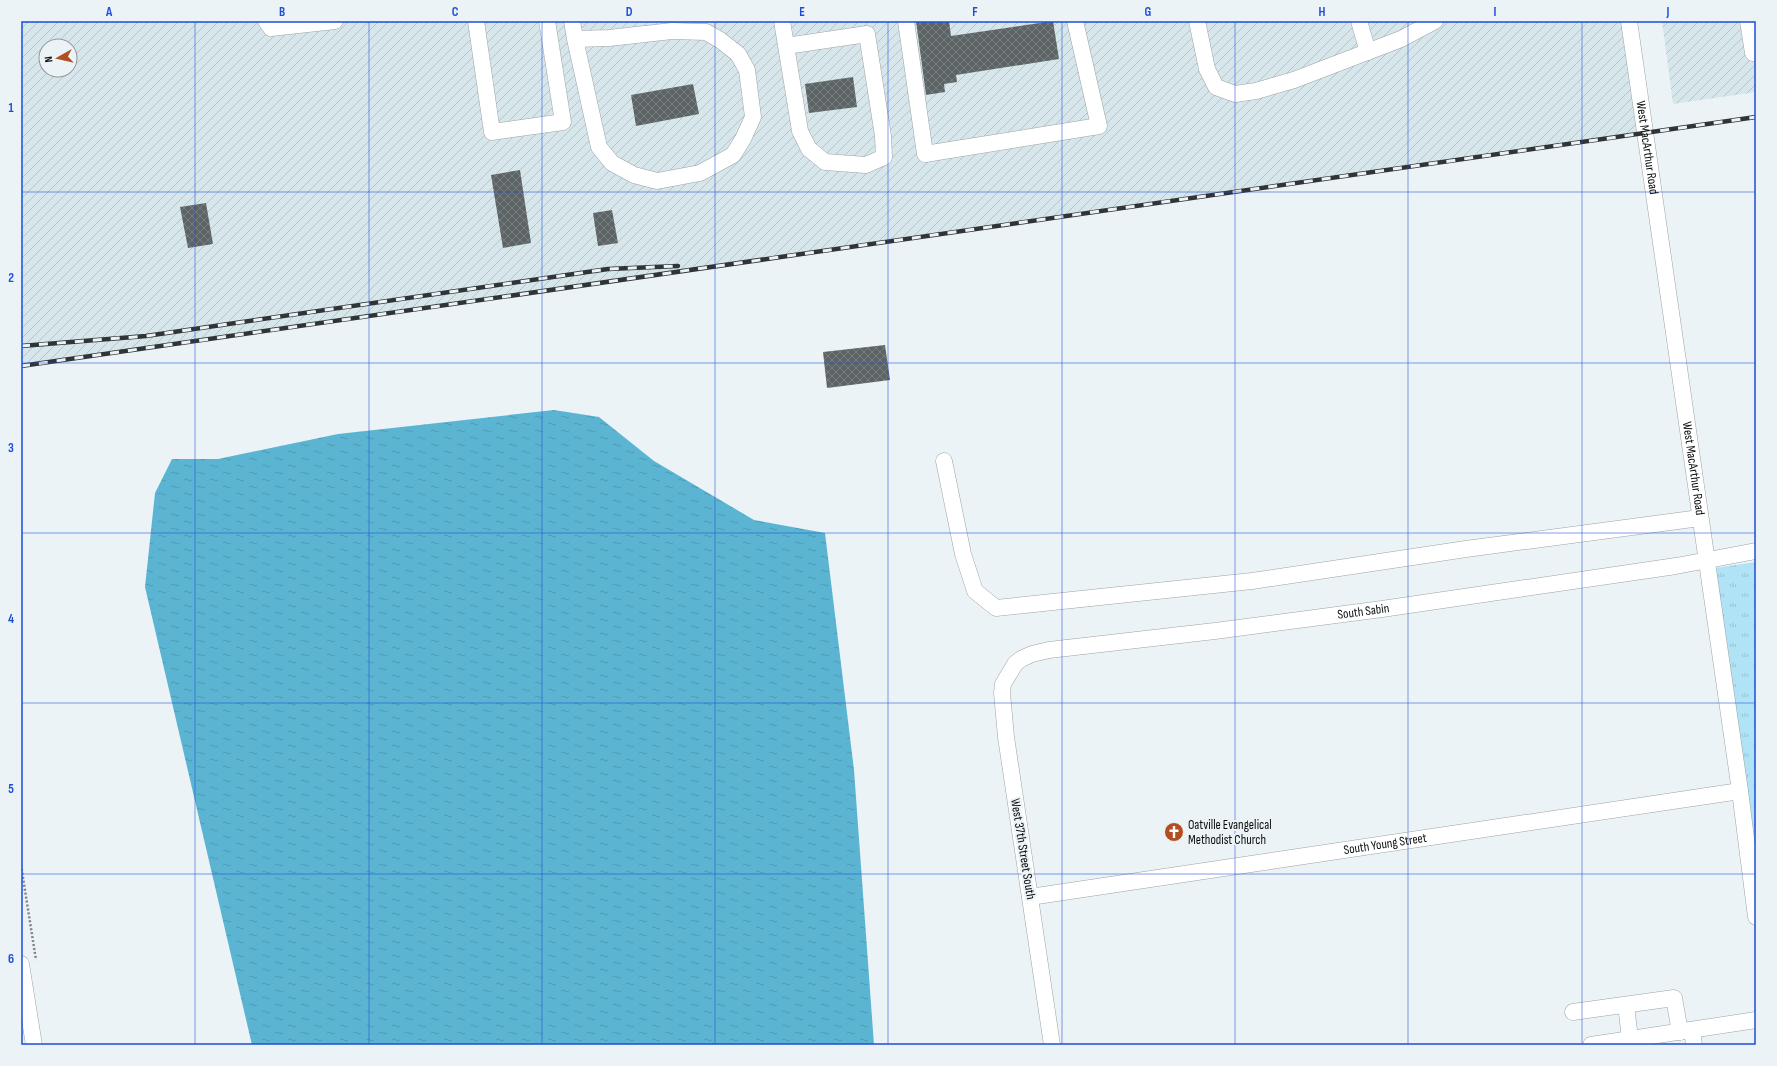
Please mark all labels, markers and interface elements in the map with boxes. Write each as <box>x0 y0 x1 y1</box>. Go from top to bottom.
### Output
text: A <box>105 4 113 20</box>
text: B <box>279 4 285 20</box>
text: C <box>452 4 459 20</box>
text: D <box>626 4 633 20</box>
text: E <box>799 4 805 20</box>
text: F <box>972 4 978 20</box>
text: G <box>1145 4 1152 20</box>
text: H <box>1319 4 1326 20</box>
text: I <box>1494 4 1497 20</box>
text: J <box>1666 4 1670 20</box>
north arrow <box>38 38 78 78</box>
text: N <box>42 55 55 63</box>
text: 1 <box>8 100 14 116</box>
street label: West MacArthur Road <box>1633 100 1662 196</box>
text: 2 <box>8 270 14 286</box>
street label: West MacArthur Road <box>1679 421 1708 516</box>
text: 3 <box>8 440 14 456</box>
street label: South Sabin <box>1336 600 1390 623</box>
text: 4 <box>8 611 14 627</box>
text: 5 <box>8 781 14 797</box>
street label: West 37th Street South <box>1007 797 1039 901</box>
place label: Oatville Evangelical Methodist Church <box>1188 817 1272 848</box>
church icon: Oatville Evangelical Methodist Church <box>1163 821 1185 843</box>
street label: South Young Street <box>1342 830 1428 858</box>
text: 6 <box>8 951 14 967</box>

